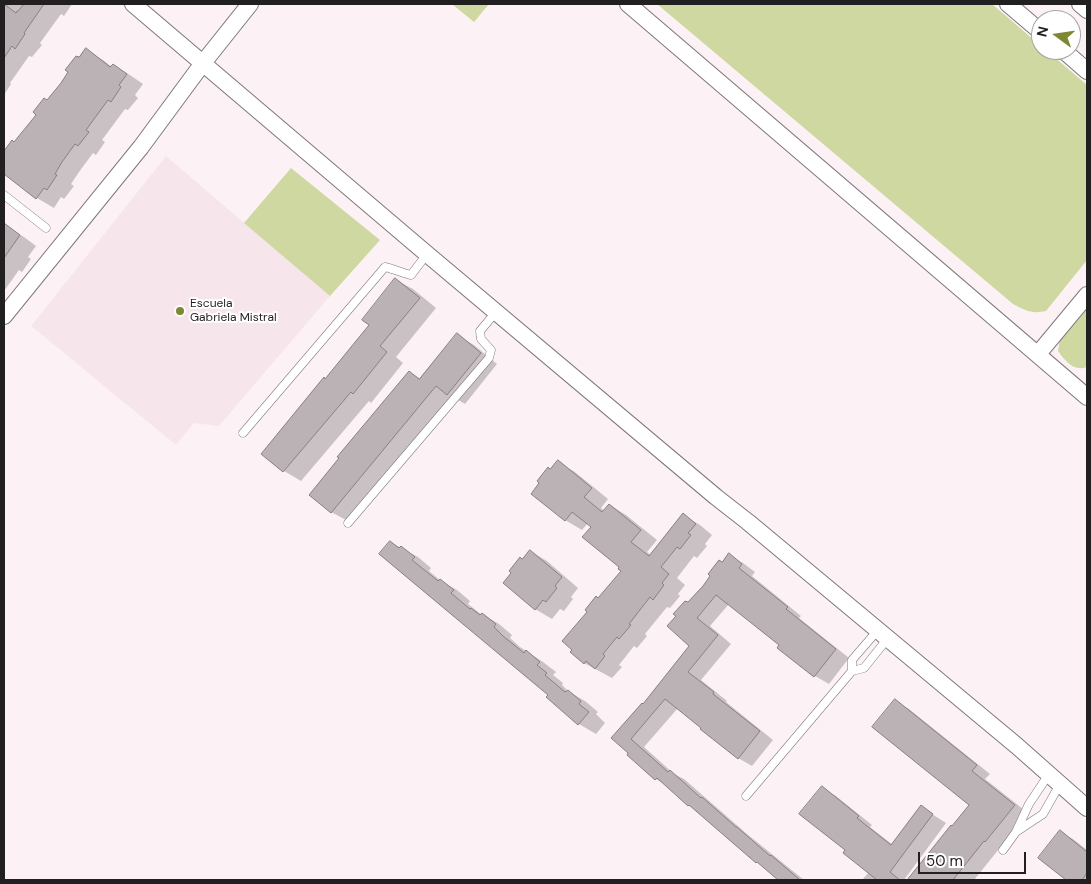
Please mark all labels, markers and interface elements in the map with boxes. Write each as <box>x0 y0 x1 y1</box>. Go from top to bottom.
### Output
north arrow <box>1031 10 1081 60</box>
text: N <box>1032 24 1052 39</box>
place label: Escuela Gabriela Mistral <box>190 297 277 325</box>
marker: Escuela Gabriela Mistral <box>174 305 186 317</box>
scale bar <box>921 842 1028 874</box>
text: 50 m <box>926 851 963 871</box>

